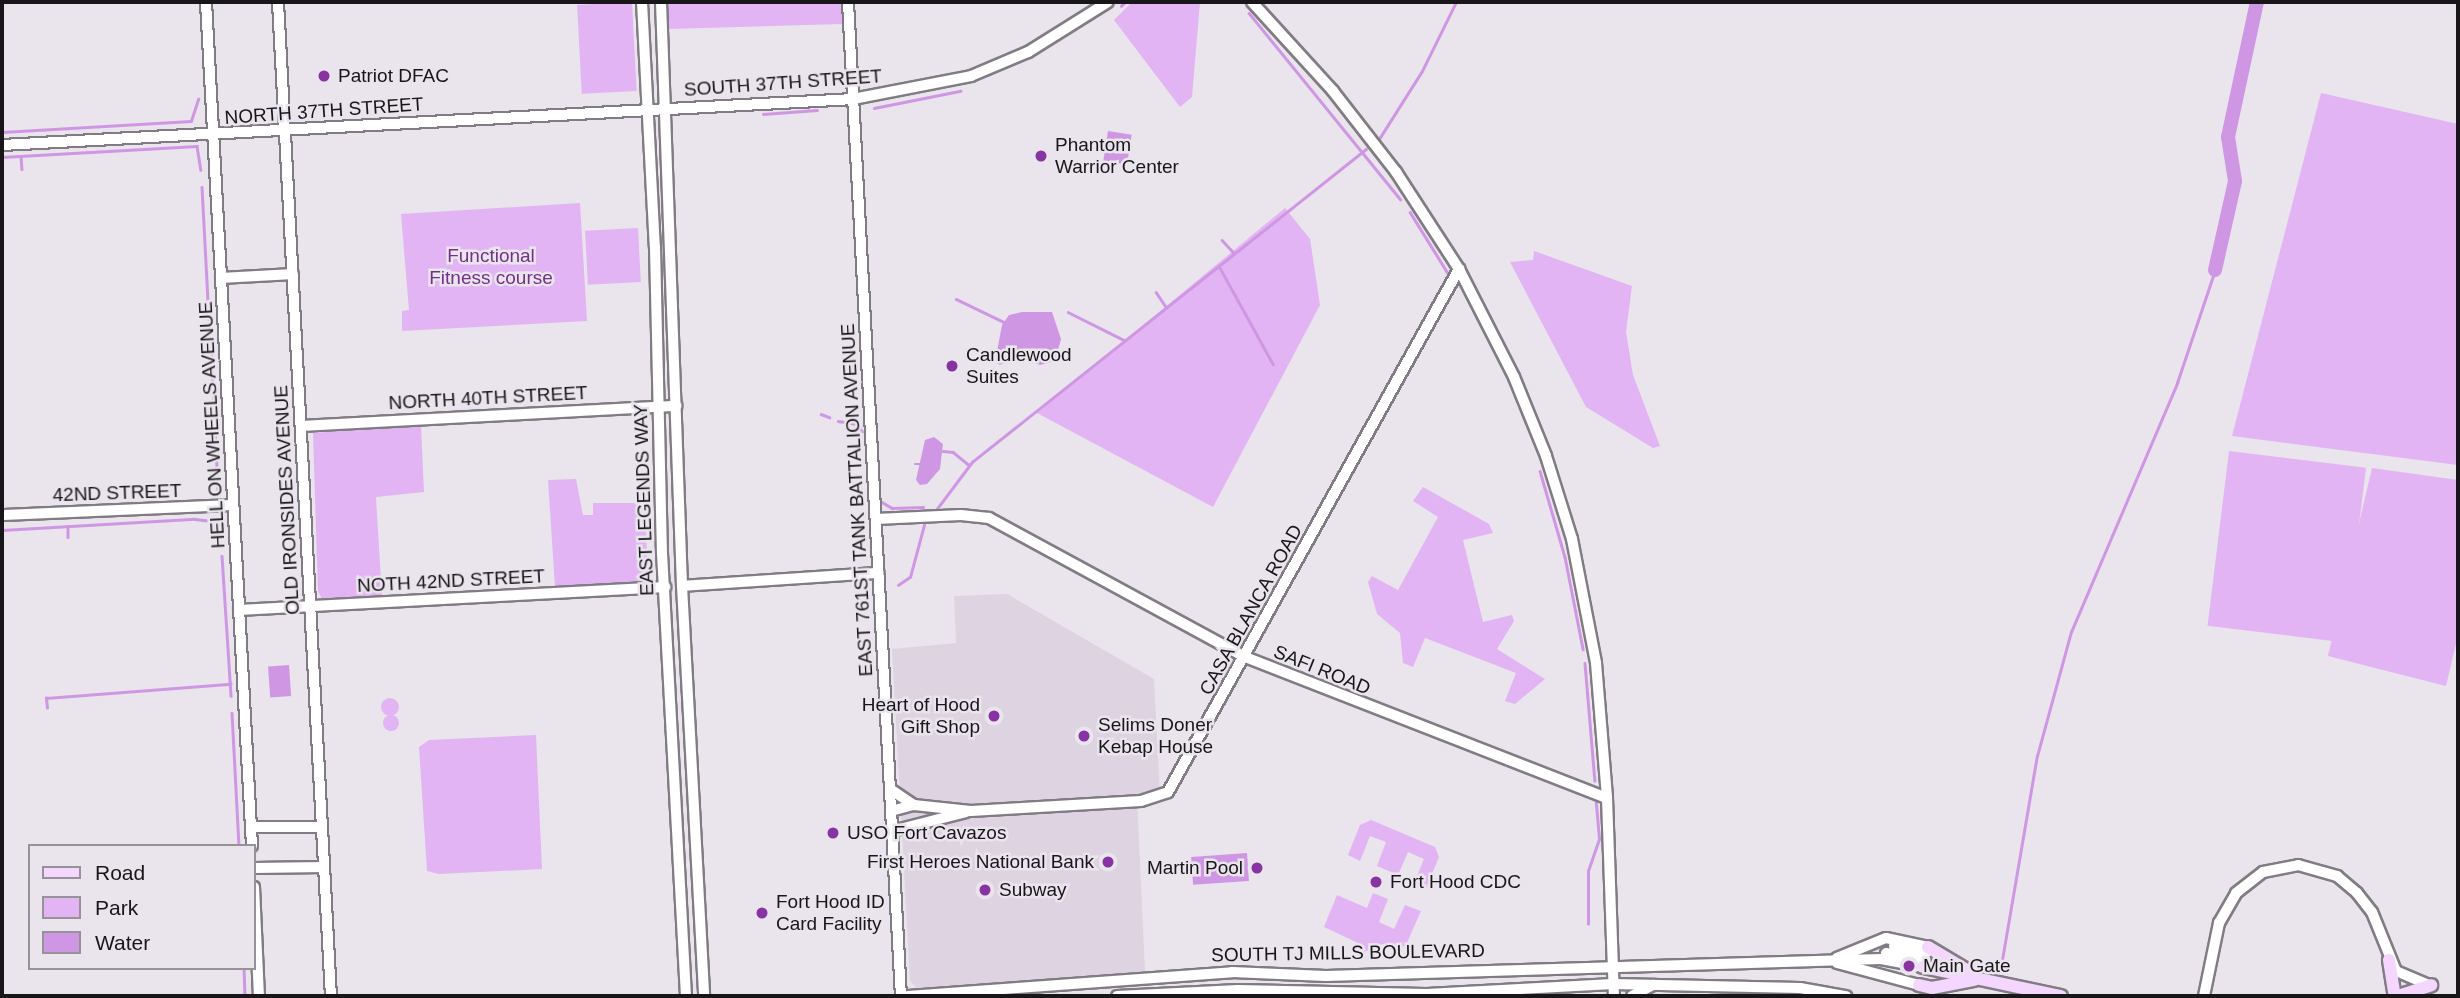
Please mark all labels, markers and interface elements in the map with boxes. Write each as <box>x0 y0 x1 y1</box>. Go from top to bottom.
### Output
place label: Patriot DFAC <box>338 65 449 87</box>
street label: SOUTH 37TH STREET <box>683 65 883 101</box>
marker: Patriot DFAC <box>316 68 332 84</box>
street label: NORTH 37TH STREET <box>224 93 424 129</box>
place label: Phantom Warrior Center <box>1055 134 1179 178</box>
marker: Phantom Warrior Center <box>1033 148 1049 164</box>
park label: Functional Fitness course <box>429 245 553 289</box>
street label: HELL ON WHEELS AVENUE <box>194 300 230 550</box>
street label: EAST 761ST TANK BATTALION AVENUE <box>836 322 878 678</box>
place label: Candlewood Suites <box>966 344 1072 388</box>
marker: Candlewood Suites <box>944 358 960 374</box>
street label: NORTH 40TH STREET <box>388 381 588 415</box>
street label: OLD IRONSIDES AVENUE <box>270 384 304 616</box>
street label: EAST LEGENDS WAY <box>629 404 659 596</box>
street label: 42ND STREET <box>52 479 182 507</box>
street label: CASA BLANCA ROAD <box>1194 520 1308 700</box>
street label: NOTH 42ND STREET <box>357 565 545 597</box>
street label: SAFI ROAD <box>1270 640 1374 700</box>
place label: Heart of Hood Gift Shop <box>862 694 980 738</box>
marker: Heart of Hood Gift Shop <box>986 708 1002 724</box>
place label: Selims Doner Kebap House <box>1098 714 1213 758</box>
marker: Selims Doner Kebap House <box>1076 728 1092 744</box>
place label: USO Fort Cavazos <box>847 822 1006 844</box>
marker: USO Fort Cavazos <box>825 825 841 841</box>
legend <box>28 844 256 970</box>
place label: First Heroes National Bank <box>867 851 1094 873</box>
marker: First Heroes National Bank <box>1100 854 1116 870</box>
place label: Martin Pool <box>1147 857 1243 879</box>
marker: Martin Pool <box>1249 860 1265 876</box>
text: Road <box>95 861 145 884</box>
place label: Fort Hood CDC <box>1390 871 1521 893</box>
marker: Fort Hood CDC <box>1368 874 1384 890</box>
place label: Subway <box>999 879 1067 901</box>
marker: Subway <box>977 882 993 898</box>
place label: Fort Hood ID Card Facility <box>776 891 885 935</box>
text: Park <box>95 896 138 919</box>
marker: Fort Hood ID Card Facility <box>754 905 770 921</box>
text: Water <box>95 931 150 954</box>
street label: SOUTH TJ MILLS BOULEVARD <box>1211 939 1485 967</box>
place label: Main Gate <box>1923 955 2011 977</box>
marker: Main Gate <box>1901 958 1917 974</box>

